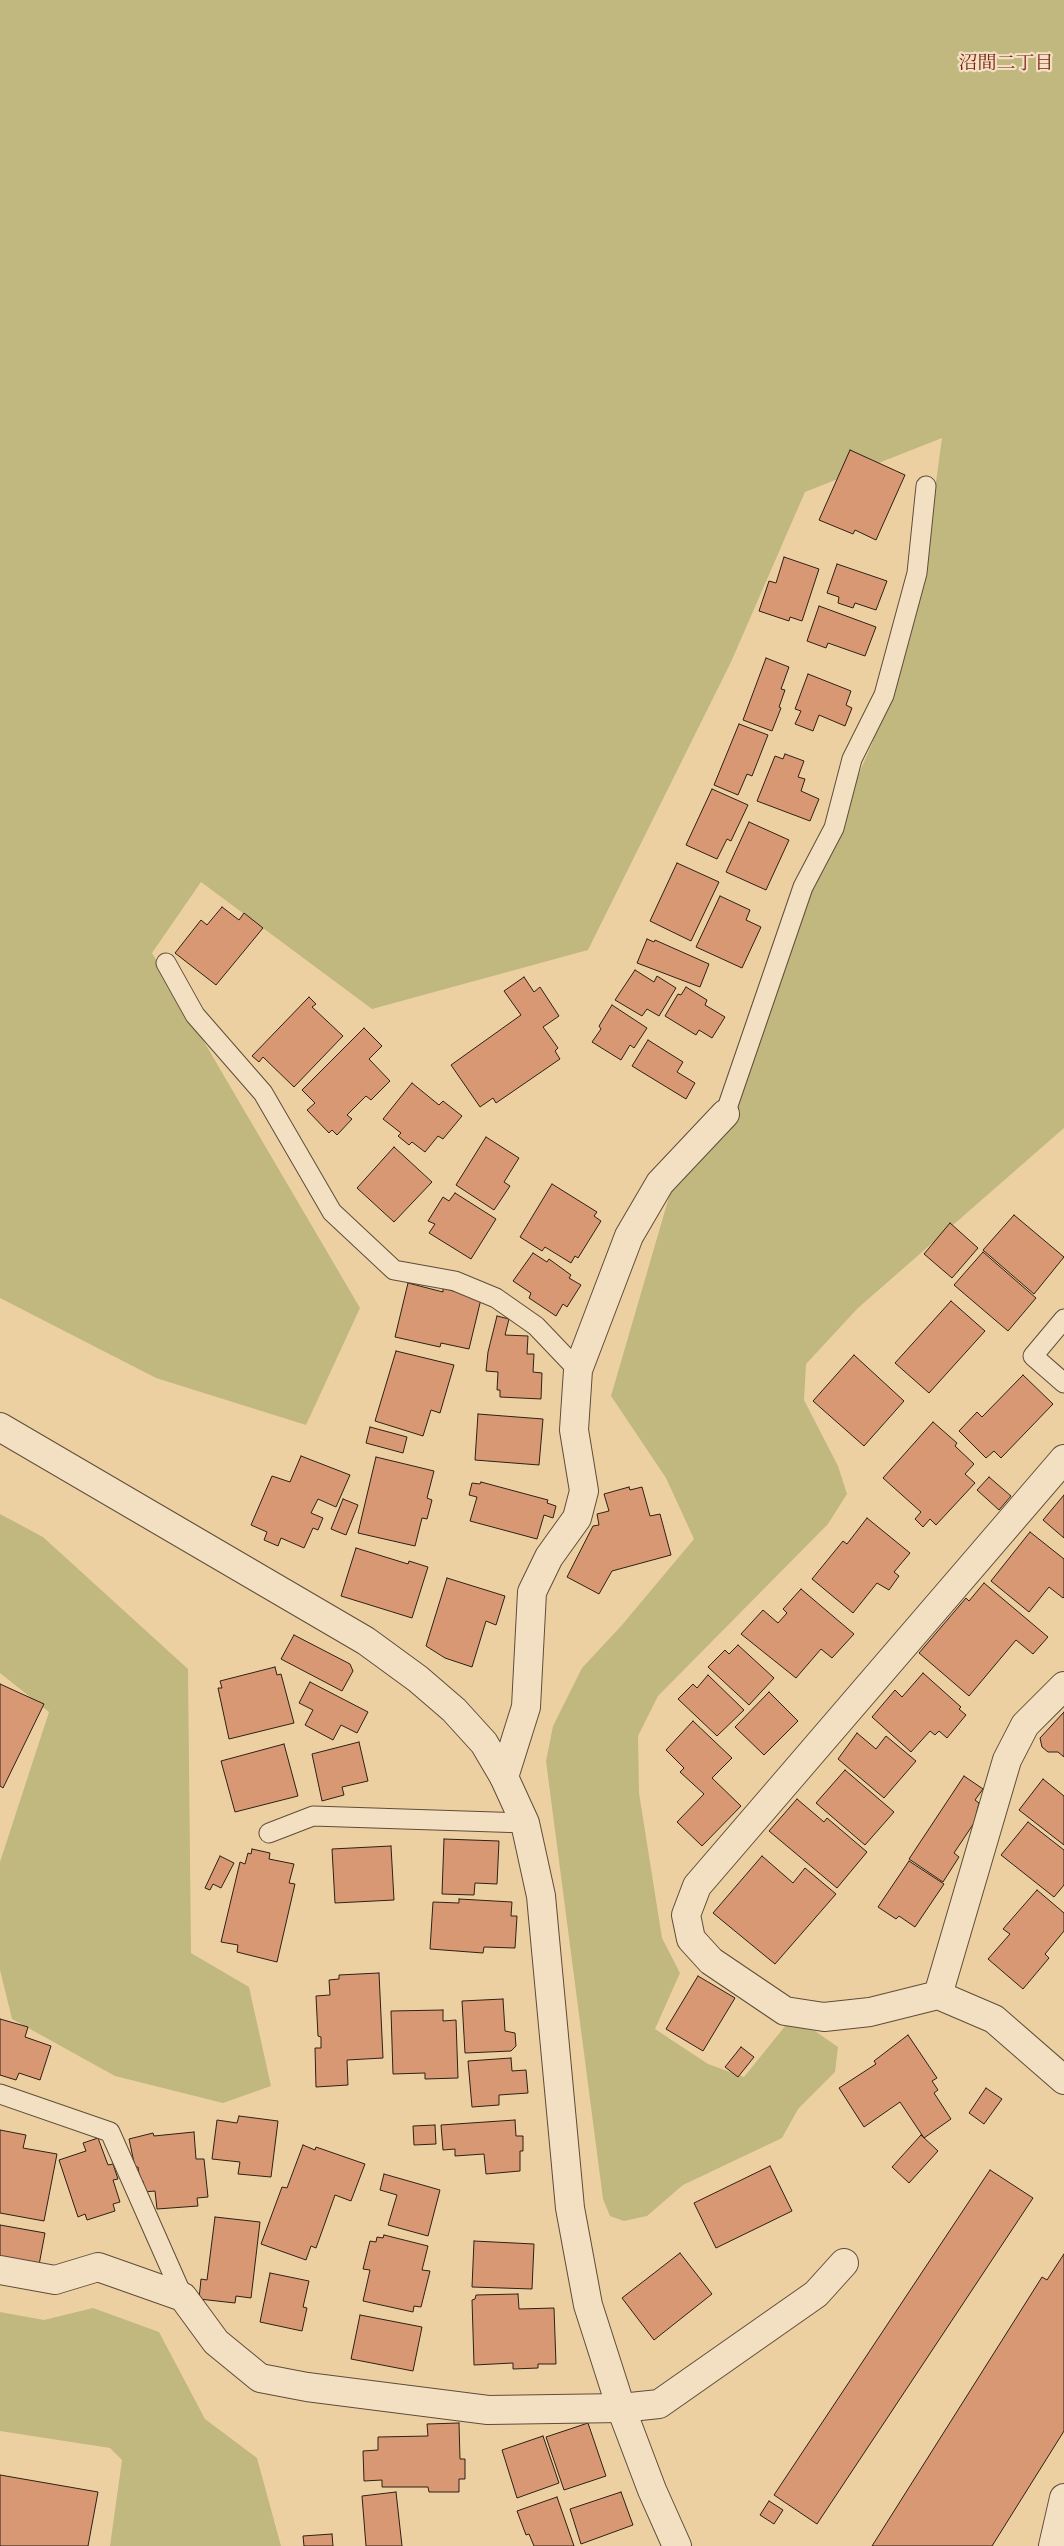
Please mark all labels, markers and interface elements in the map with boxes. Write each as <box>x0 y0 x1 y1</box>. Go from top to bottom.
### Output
district label: 沼間二丁目 <box>959 54 1053 76</box>

